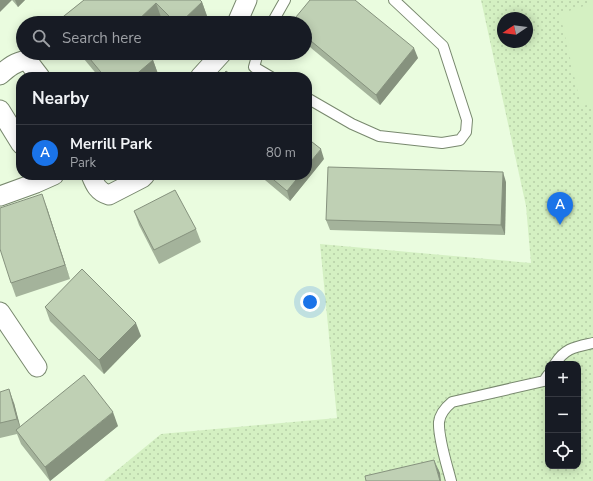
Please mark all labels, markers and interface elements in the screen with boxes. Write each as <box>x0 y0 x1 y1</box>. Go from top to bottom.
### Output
north arrow <box>497 12 533 48</box>
search box <box>16 16 312 60</box>
icon: search <box>30 27 52 49</box>
text: Search here <box>62 28 142 48</box>
text: Nearby <box>32 87 89 110</box>
text: Merrill Park <box>70 134 152 154</box>
text: A <box>40 144 50 162</box>
text: 80 m <box>266 144 296 162</box>
text: Park <box>70 154 96 172</box>
pin: A <box>547 192 573 225</box>
your location <box>300 292 320 312</box>
map controls <box>545 361 581 469</box>
button: + <box>545 361 581 397</box>
button: − <box>545 397 581 433</box>
button: locate <box>545 433 581 469</box>

